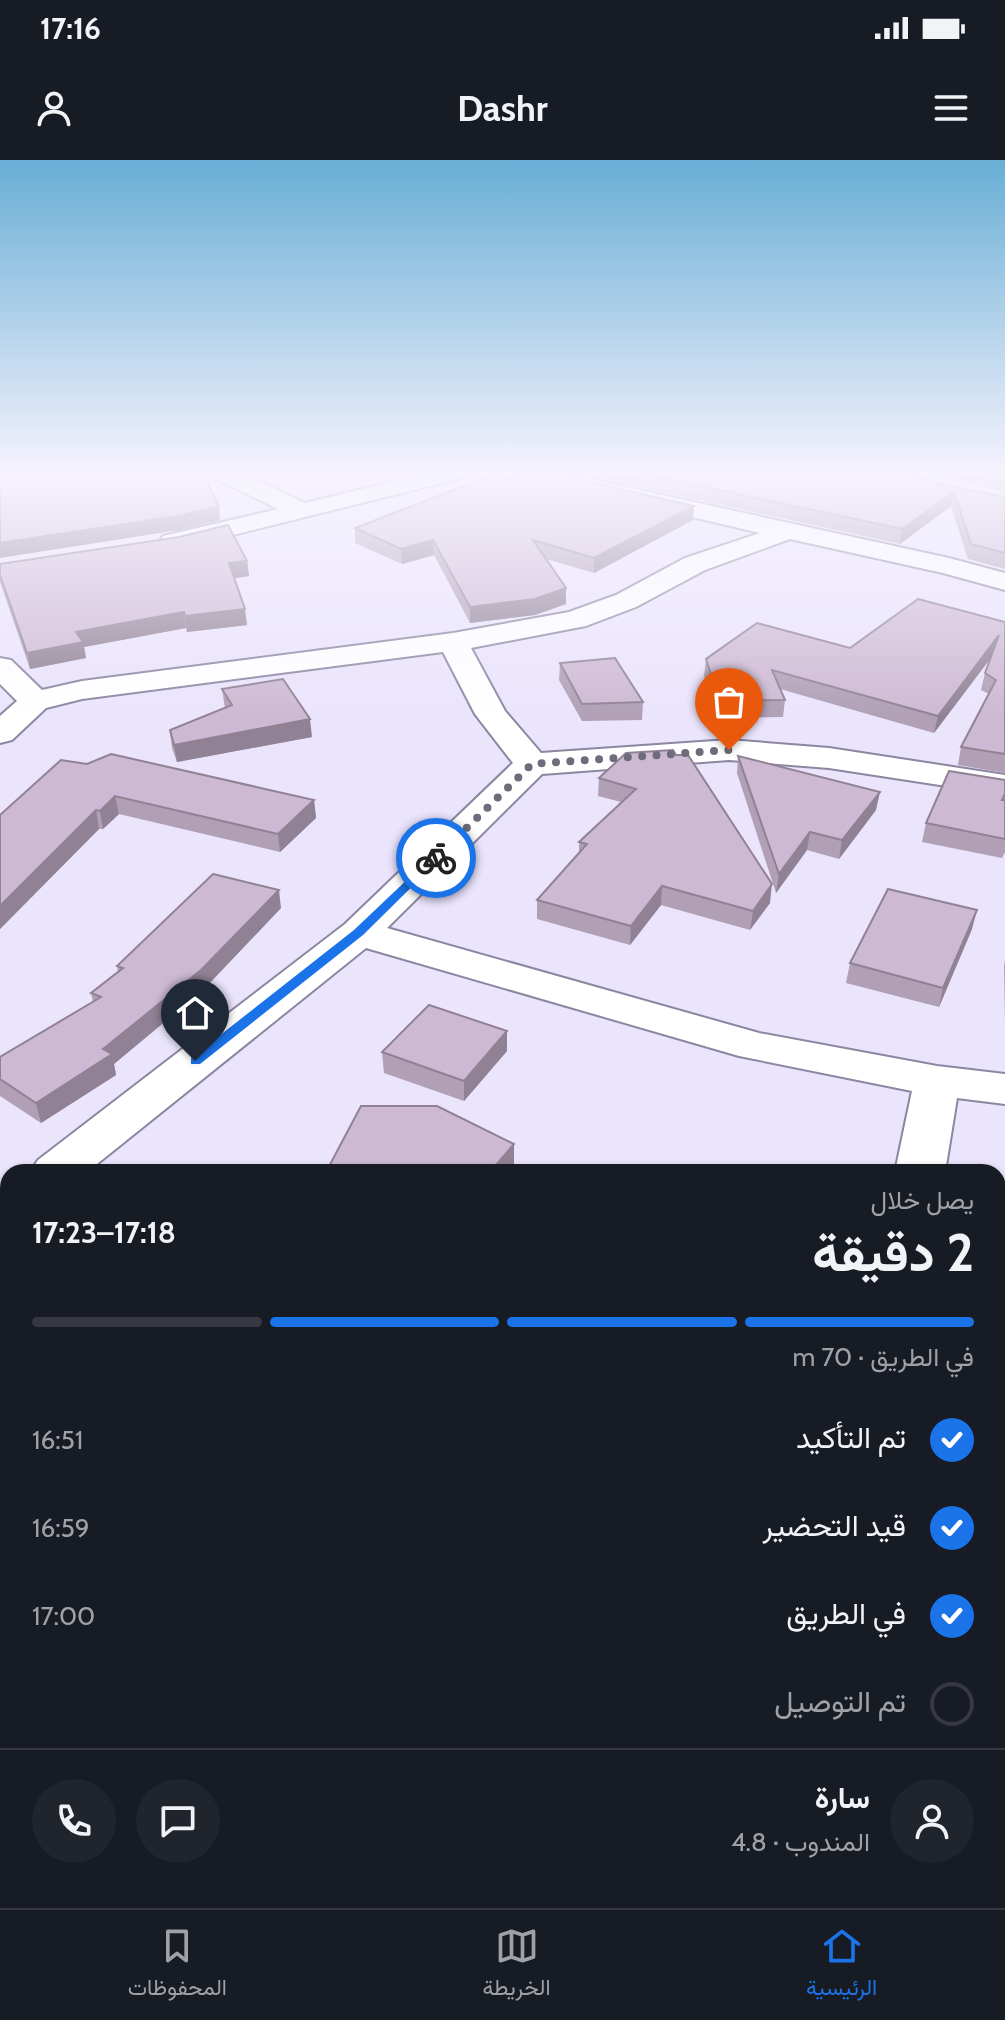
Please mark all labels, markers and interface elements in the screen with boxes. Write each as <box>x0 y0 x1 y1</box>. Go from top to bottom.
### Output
text: 17:16 <box>40 10 101 47</box>
icon: person <box>32 86 76 130</box>
text: Dashr <box>457 86 548 130</box>
icon: menu <box>929 86 973 130</box>
pin <box>695 668 763 750</box>
icon: bag <box>707 680 751 724</box>
courier <box>396 818 476 898</box>
icon: bike <box>414 836 458 880</box>
pin <box>161 979 229 1061</box>
icon: home <box>173 991 217 1035</box>
text: يصل خلال <box>871 1184 974 1216</box>
text: 17:18–17:23 <box>32 1214 176 1251</box>
text: 2 دقيقة <box>812 1221 974 1284</box>
text: في الطريق · 70 m <box>793 1341 974 1373</box>
icon: check <box>930 1418 974 1462</box>
text: تم التأكيد <box>796 1419 906 1456</box>
text: 16:51 <box>32 1424 83 1456</box>
icon: check <box>930 1506 974 1550</box>
text: قيد التحضير <box>763 1507 906 1544</box>
text: 16:59 <box>32 1512 90 1544</box>
icon: check <box>930 1594 974 1638</box>
text: في الطريق <box>786 1595 906 1632</box>
text: 17:00 <box>32 1600 95 1632</box>
text: تم التوصيل <box>774 1683 906 1720</box>
button: phone <box>32 1779 116 1863</box>
button: chat <box>136 1779 220 1863</box>
text: سارة <box>815 1779 870 1816</box>
button: person <box>890 1779 974 1863</box>
text: المندوب · 4.8 <box>731 1826 870 1858</box>
tab: المحفوظات <box>128 1924 227 2007</box>
tab: الخريطة <box>482 1924 551 2007</box>
tab: الرئيسية <box>806 1924 877 2007</box>

